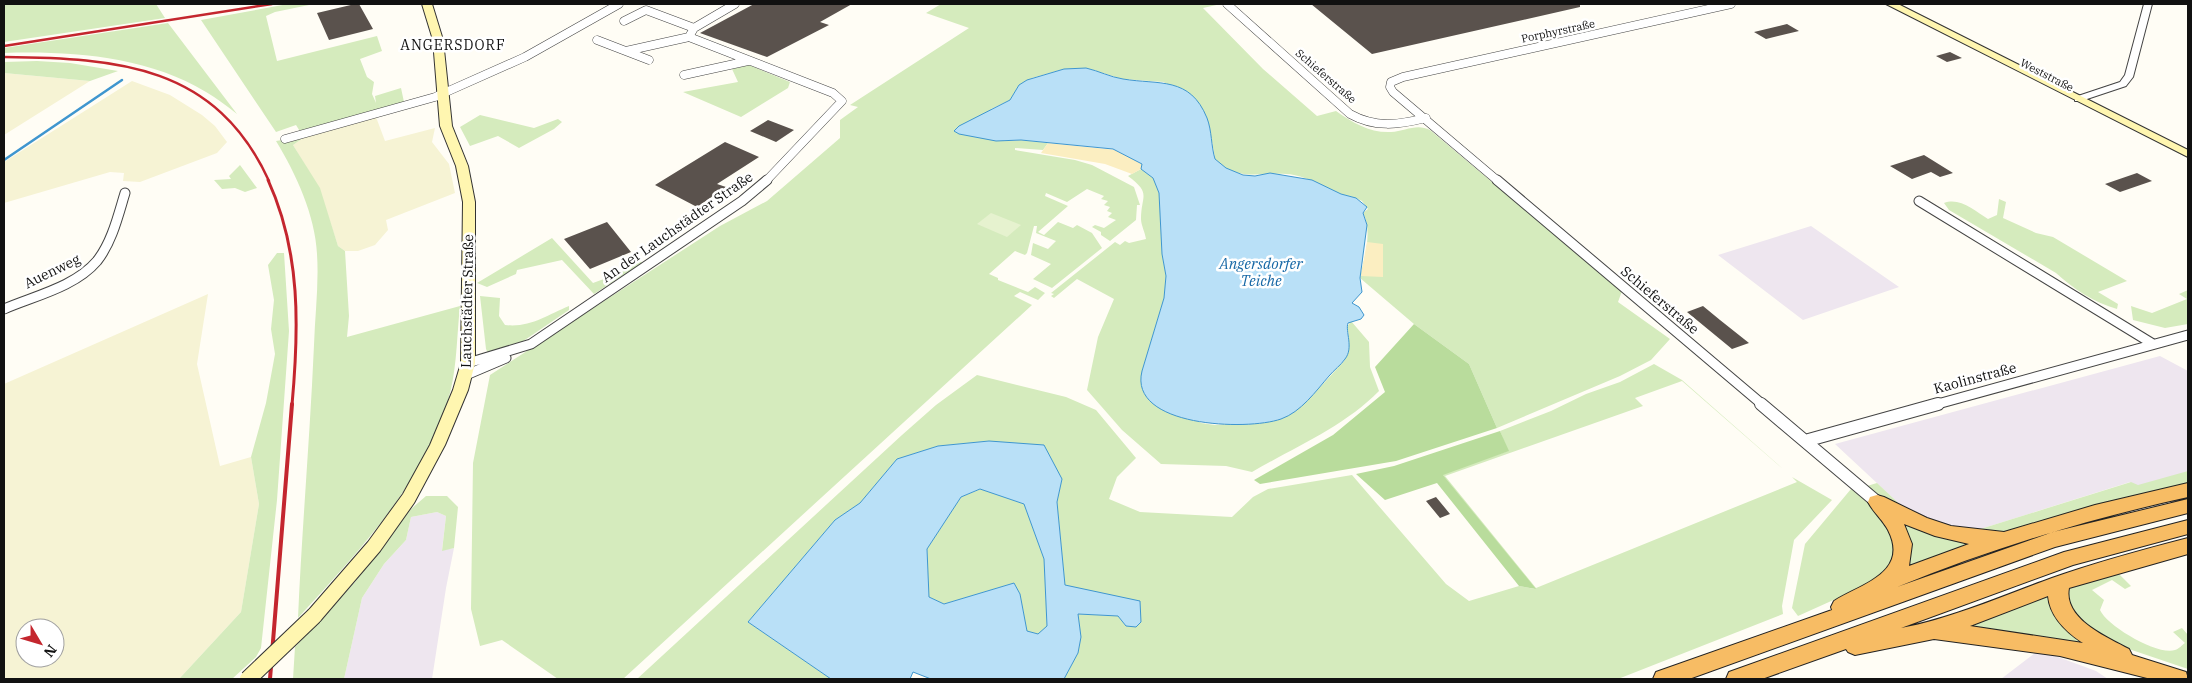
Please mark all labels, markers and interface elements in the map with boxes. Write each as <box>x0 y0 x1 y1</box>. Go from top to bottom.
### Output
street label: Porphyrstraße <box>1520 16 1596 46</box>
district label: ANGERSDORF <box>400 36 506 54</box>
street label: Schieferstraße <box>1293 46 1359 106</box>
street label: Weststraße <box>2018 56 2076 94</box>
street label: An der Lauchstädter Straße <box>598 168 756 286</box>
street label: Lauchstädter Straße <box>457 234 477 368</box>
street label: Auenweg <box>21 250 83 292</box>
water label: Angersdorfer Teiche <box>1218 254 1303 290</box>
street label: Schieferstraße <box>1617 262 1703 338</box>
street label: Kaolinstraße <box>1932 358 2018 398</box>
north arrow <box>15 618 65 668</box>
text: N <box>40 641 61 661</box>

